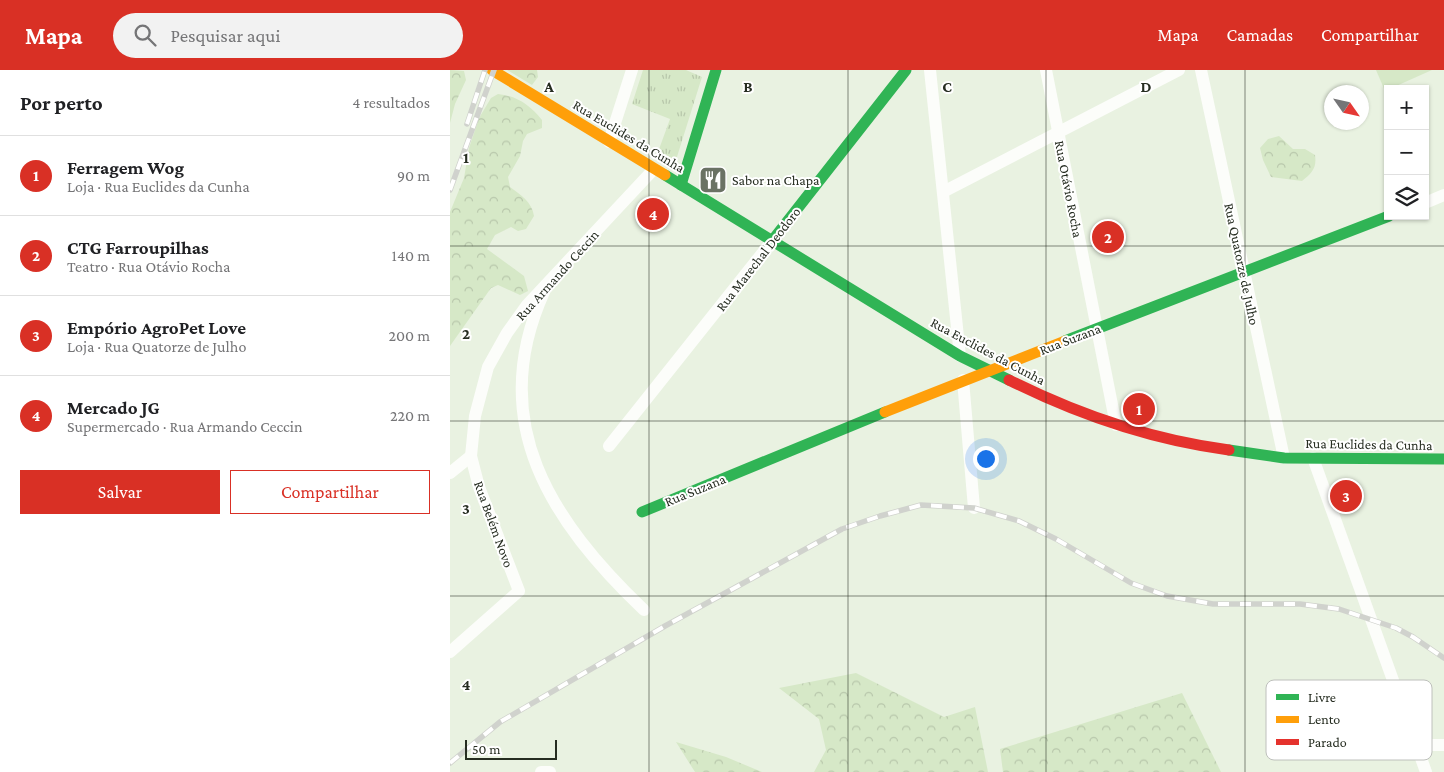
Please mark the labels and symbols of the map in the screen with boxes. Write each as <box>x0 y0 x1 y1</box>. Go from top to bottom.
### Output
text: A <box>543 78 554 95</box>
text: B <box>743 78 753 95</box>
text: C <box>942 78 952 95</box>
text: D <box>1140 78 1152 95</box>
north arrow <box>1324 85 1369 130</box>
street label: Rua Euclides da Cunha <box>570 96 688 176</box>
street label: Rua Otávio Rocha <box>1052 139 1086 239</box>
text: 1 <box>463 149 469 166</box>
restaurant icon: Sabor na Chapa <box>698 165 728 195</box>
place label: Sabor na Chapa <box>732 172 820 188</box>
pin: 4 <box>637 195 669 233</box>
street label: Rua Quatorze de Julho <box>1221 201 1263 327</box>
street label: Rua Marechal Deodoro <box>712 204 804 314</box>
pin: 2 <box>1092 218 1124 256</box>
street label: Rua Armando Ceccin <box>512 226 602 324</box>
street label: Rua Euclides da Cunha <box>928 314 1048 388</box>
street label: Rua Suzana <box>1037 320 1103 358</box>
text: 2 <box>462 325 470 342</box>
pin: 1 <box>1123 390 1155 428</box>
street label: Rua Euclides da Cunha <box>1305 435 1433 453</box>
your location <box>973 446 999 472</box>
street label: Rua Suzana <box>662 470 728 510</box>
pin: 3 <box>1330 477 1362 515</box>
street label: Rua Belém Novo <box>471 479 517 570</box>
text: 3 <box>462 500 470 517</box>
text: 4 <box>462 676 471 693</box>
legend <box>1266 680 1432 760</box>
text: Livre <box>1308 689 1336 705</box>
text: Lento <box>1308 711 1340 727</box>
text: Parado <box>1308 734 1347 750</box>
scale bar <box>465 737 558 760</box>

